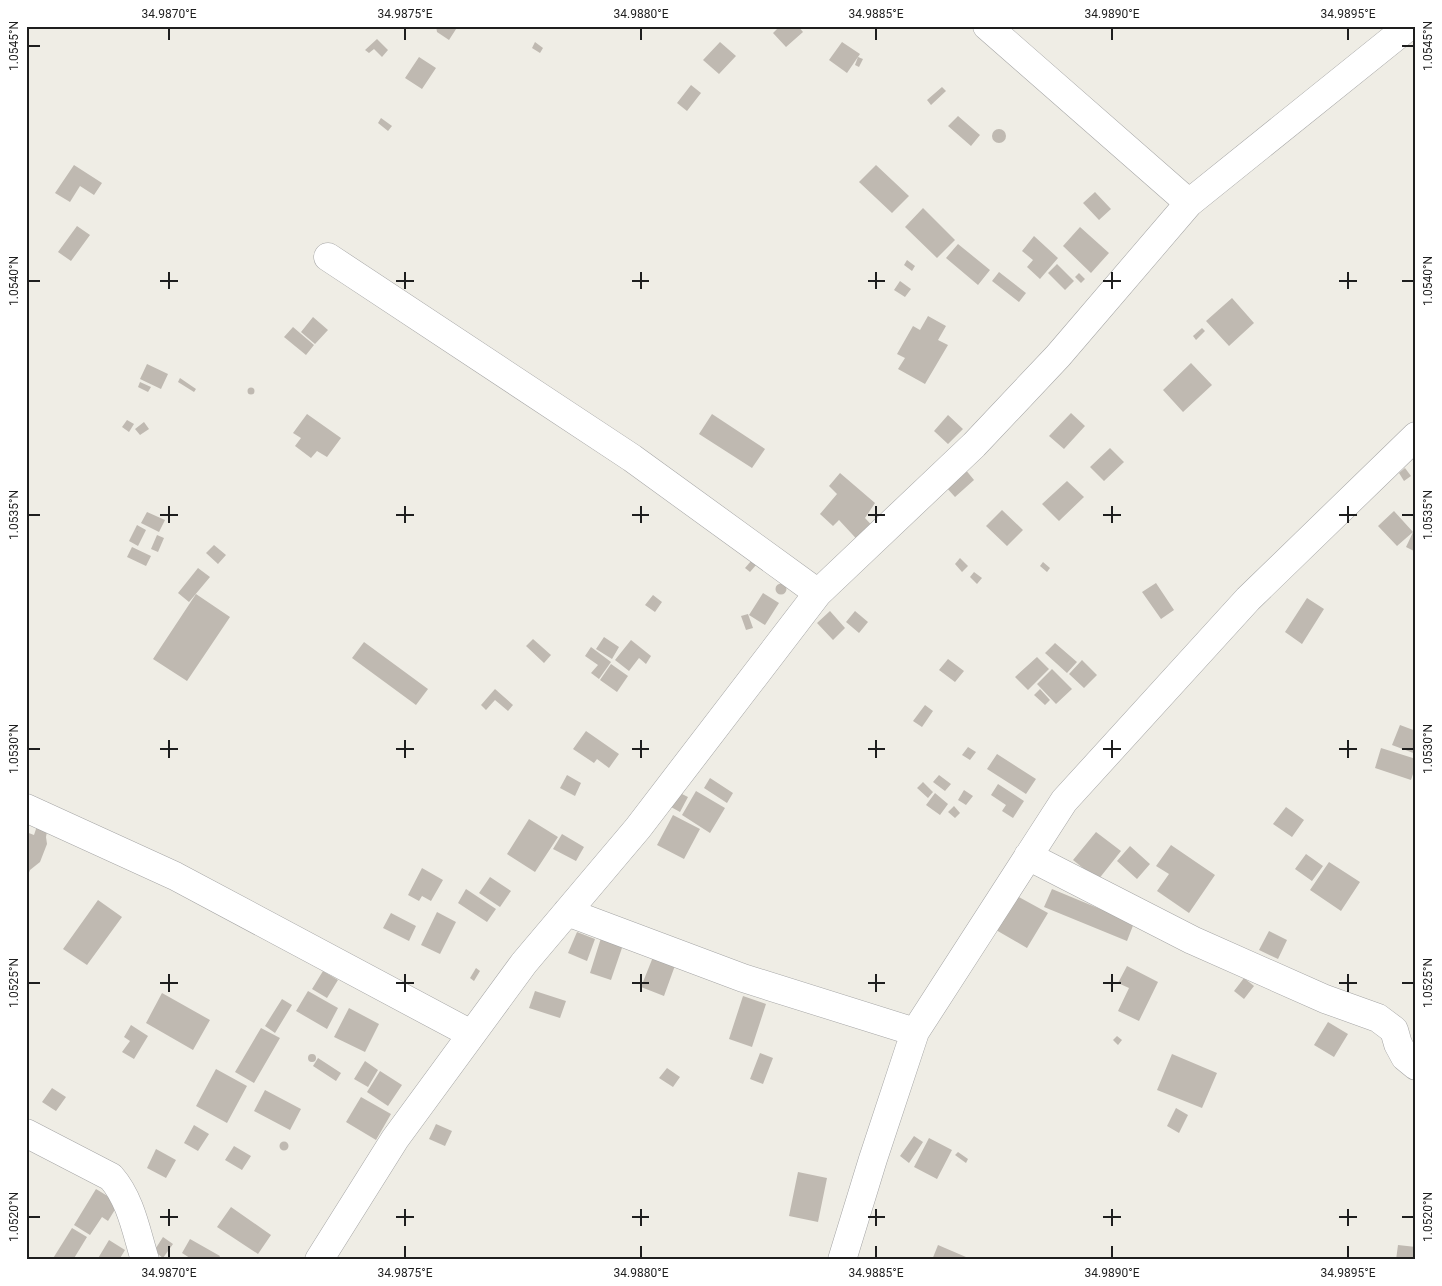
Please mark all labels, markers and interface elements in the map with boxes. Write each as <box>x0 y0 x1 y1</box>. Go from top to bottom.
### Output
text: 34.9870°E <box>142 7 197 21</box>
text: 34.9875°E <box>378 7 433 21</box>
text: 34.9880°E <box>614 7 669 21</box>
text: 34.9885°E <box>849 7 904 21</box>
text: 34.9890°E <box>1085 7 1140 21</box>
text: 34.9895°E <box>1321 7 1376 21</box>
text: 1.0545°N <box>7 21 21 71</box>
text: 1.0545°N <box>1421 21 1435 71</box>
text: 1.0540°N <box>7 256 21 306</box>
text: 1.0540°N <box>1421 256 1435 306</box>
text: 1.0535°N <box>7 490 21 540</box>
text: 1.0535°N <box>1421 490 1435 540</box>
text: 1.0530°N <box>7 724 21 774</box>
text: 1.0530°N <box>1421 724 1435 774</box>
text: 1.0525°N <box>7 958 21 1008</box>
text: 1.0525°N <box>1421 958 1435 1008</box>
text: 1.0520°N <box>7 1192 21 1242</box>
text: 1.0520°N <box>1421 1192 1435 1242</box>
text: 34.9870°E <box>142 1266 197 1280</box>
text: 34.9875°E <box>378 1266 433 1280</box>
text: 34.9880°E <box>614 1266 669 1280</box>
text: 34.9885°E <box>849 1266 904 1280</box>
text: 34.9890°E <box>1085 1266 1140 1280</box>
text: 34.9895°E <box>1321 1266 1376 1280</box>

